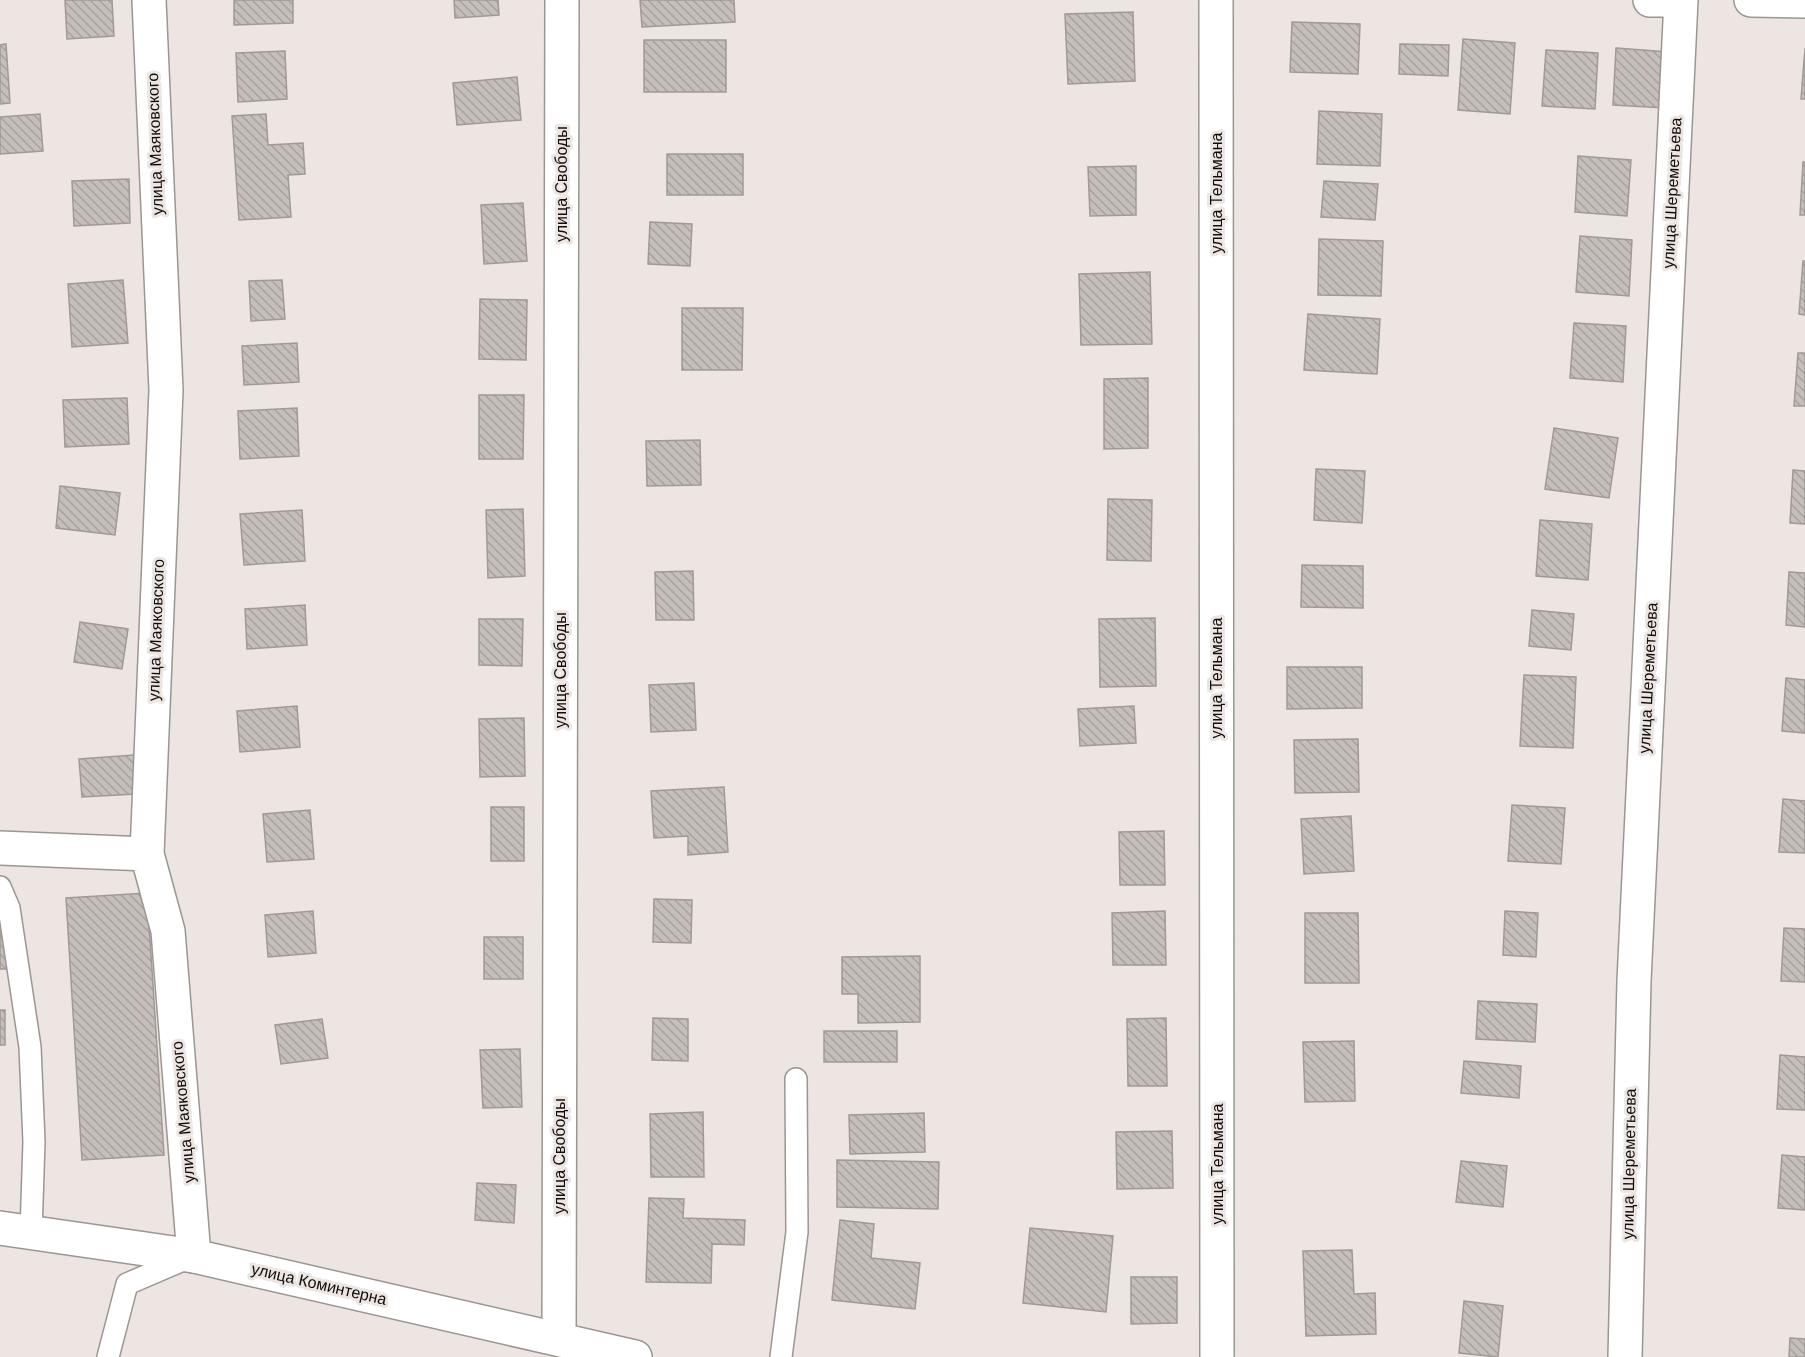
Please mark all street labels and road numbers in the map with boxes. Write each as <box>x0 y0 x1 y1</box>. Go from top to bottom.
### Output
street label: улица Маяковского <box>144 72 166 215</box>
street label: улица Шереметьева <box>1660 117 1684 269</box>
street label: улица Свободы <box>553 126 570 242</box>
street label: улица Тельмана <box>1208 132 1225 253</box>
street label: улица Маяковского <box>145 558 167 701</box>
street label: улица Шереметьева <box>1636 602 1660 754</box>
street label: улица Свободы <box>552 612 569 728</box>
street label: улица Тельмана <box>1208 617 1225 738</box>
street label: улица Маяковского <box>168 1040 198 1184</box>
street label: улица Шереметьева <box>1619 1088 1639 1240</box>
street label: улица Свободы <box>551 1098 568 1214</box>
street label: улица Тельмана <box>1209 1103 1226 1224</box>
street label: улица Коминтерна <box>250 1260 388 1308</box>

